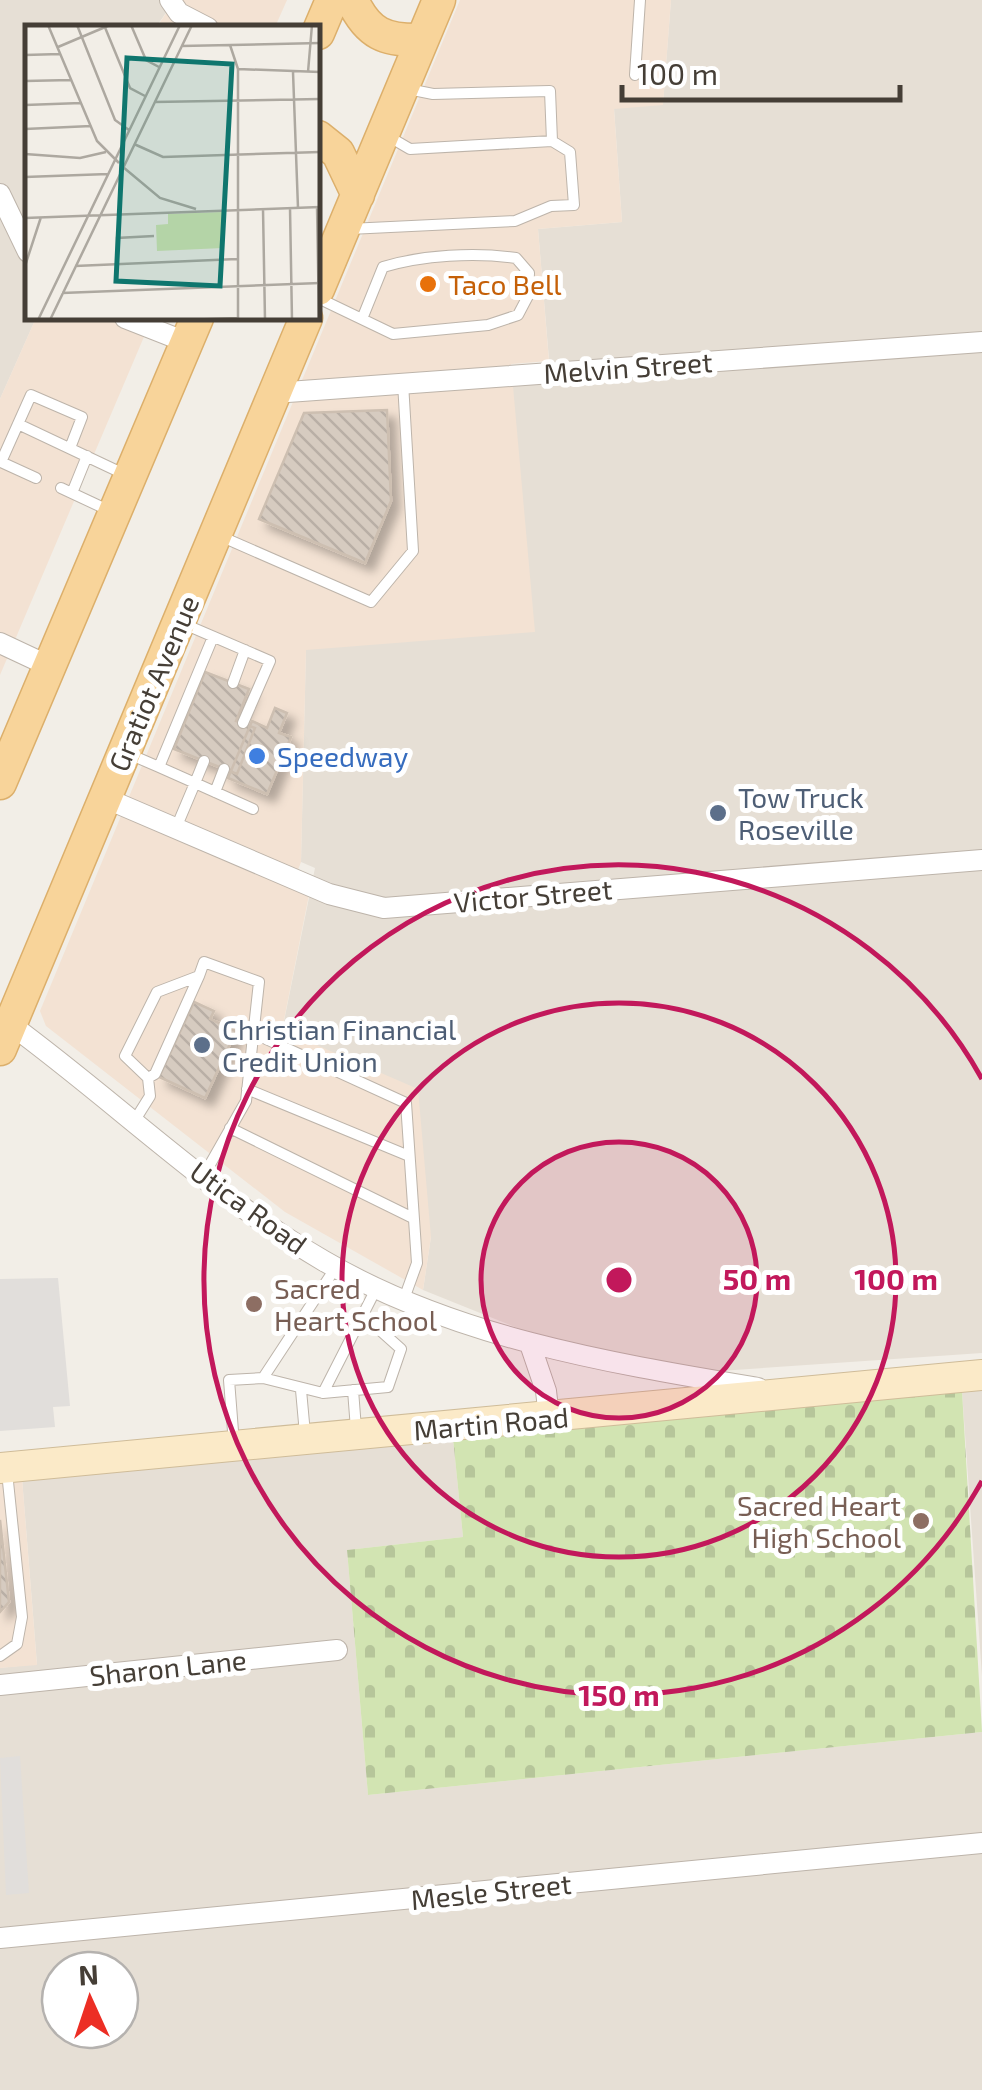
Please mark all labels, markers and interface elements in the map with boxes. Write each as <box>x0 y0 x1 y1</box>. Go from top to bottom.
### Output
inset map <box>25 25 320 320</box>
scale bar <box>622 40 900 102</box>
text: 100 m <box>637 55 718 91</box>
place label: Taco Bell <box>448 267 562 301</box>
marker: Taco Bell <box>417 273 439 295</box>
street label: Melvin Street <box>542 344 714 390</box>
street label: Gratiot Avenue <box>101 590 205 776</box>
place label: Speedway <box>277 739 408 773</box>
marker: Speedway <box>246 745 268 767</box>
place label: Tow Truck Roseville <box>738 780 864 846</box>
marker: Tow Truck Roseville <box>707 802 729 824</box>
street label: Victor Street <box>452 871 614 919</box>
place label: Christian Financial Credit Union <box>222 1012 457 1078</box>
marker: Christian Financial Credit Union <box>191 1034 213 1056</box>
street label: Utica Road <box>184 1153 314 1261</box>
text: 50 m <box>723 1260 791 1296</box>
text: 100 m <box>854 1260 938 1296</box>
centre of rings <box>601 1262 637 1298</box>
place label: Sacred Heart School <box>274 1271 438 1337</box>
marker: Sacred Heart School <box>243 1293 265 1315</box>
street label: Martin Road <box>412 1399 570 1447</box>
place label: Sacred Heart High School <box>737 1488 902 1554</box>
marker: Sacred Heart High School <box>910 1510 932 1532</box>
street label: Sharon Lane <box>88 1642 248 1692</box>
text: 150 m <box>578 1676 660 1712</box>
street label: Mesle Street <box>409 1866 573 1916</box>
north arrow <box>40 1950 140 2050</box>
text: N <box>78 1957 100 1992</box>

